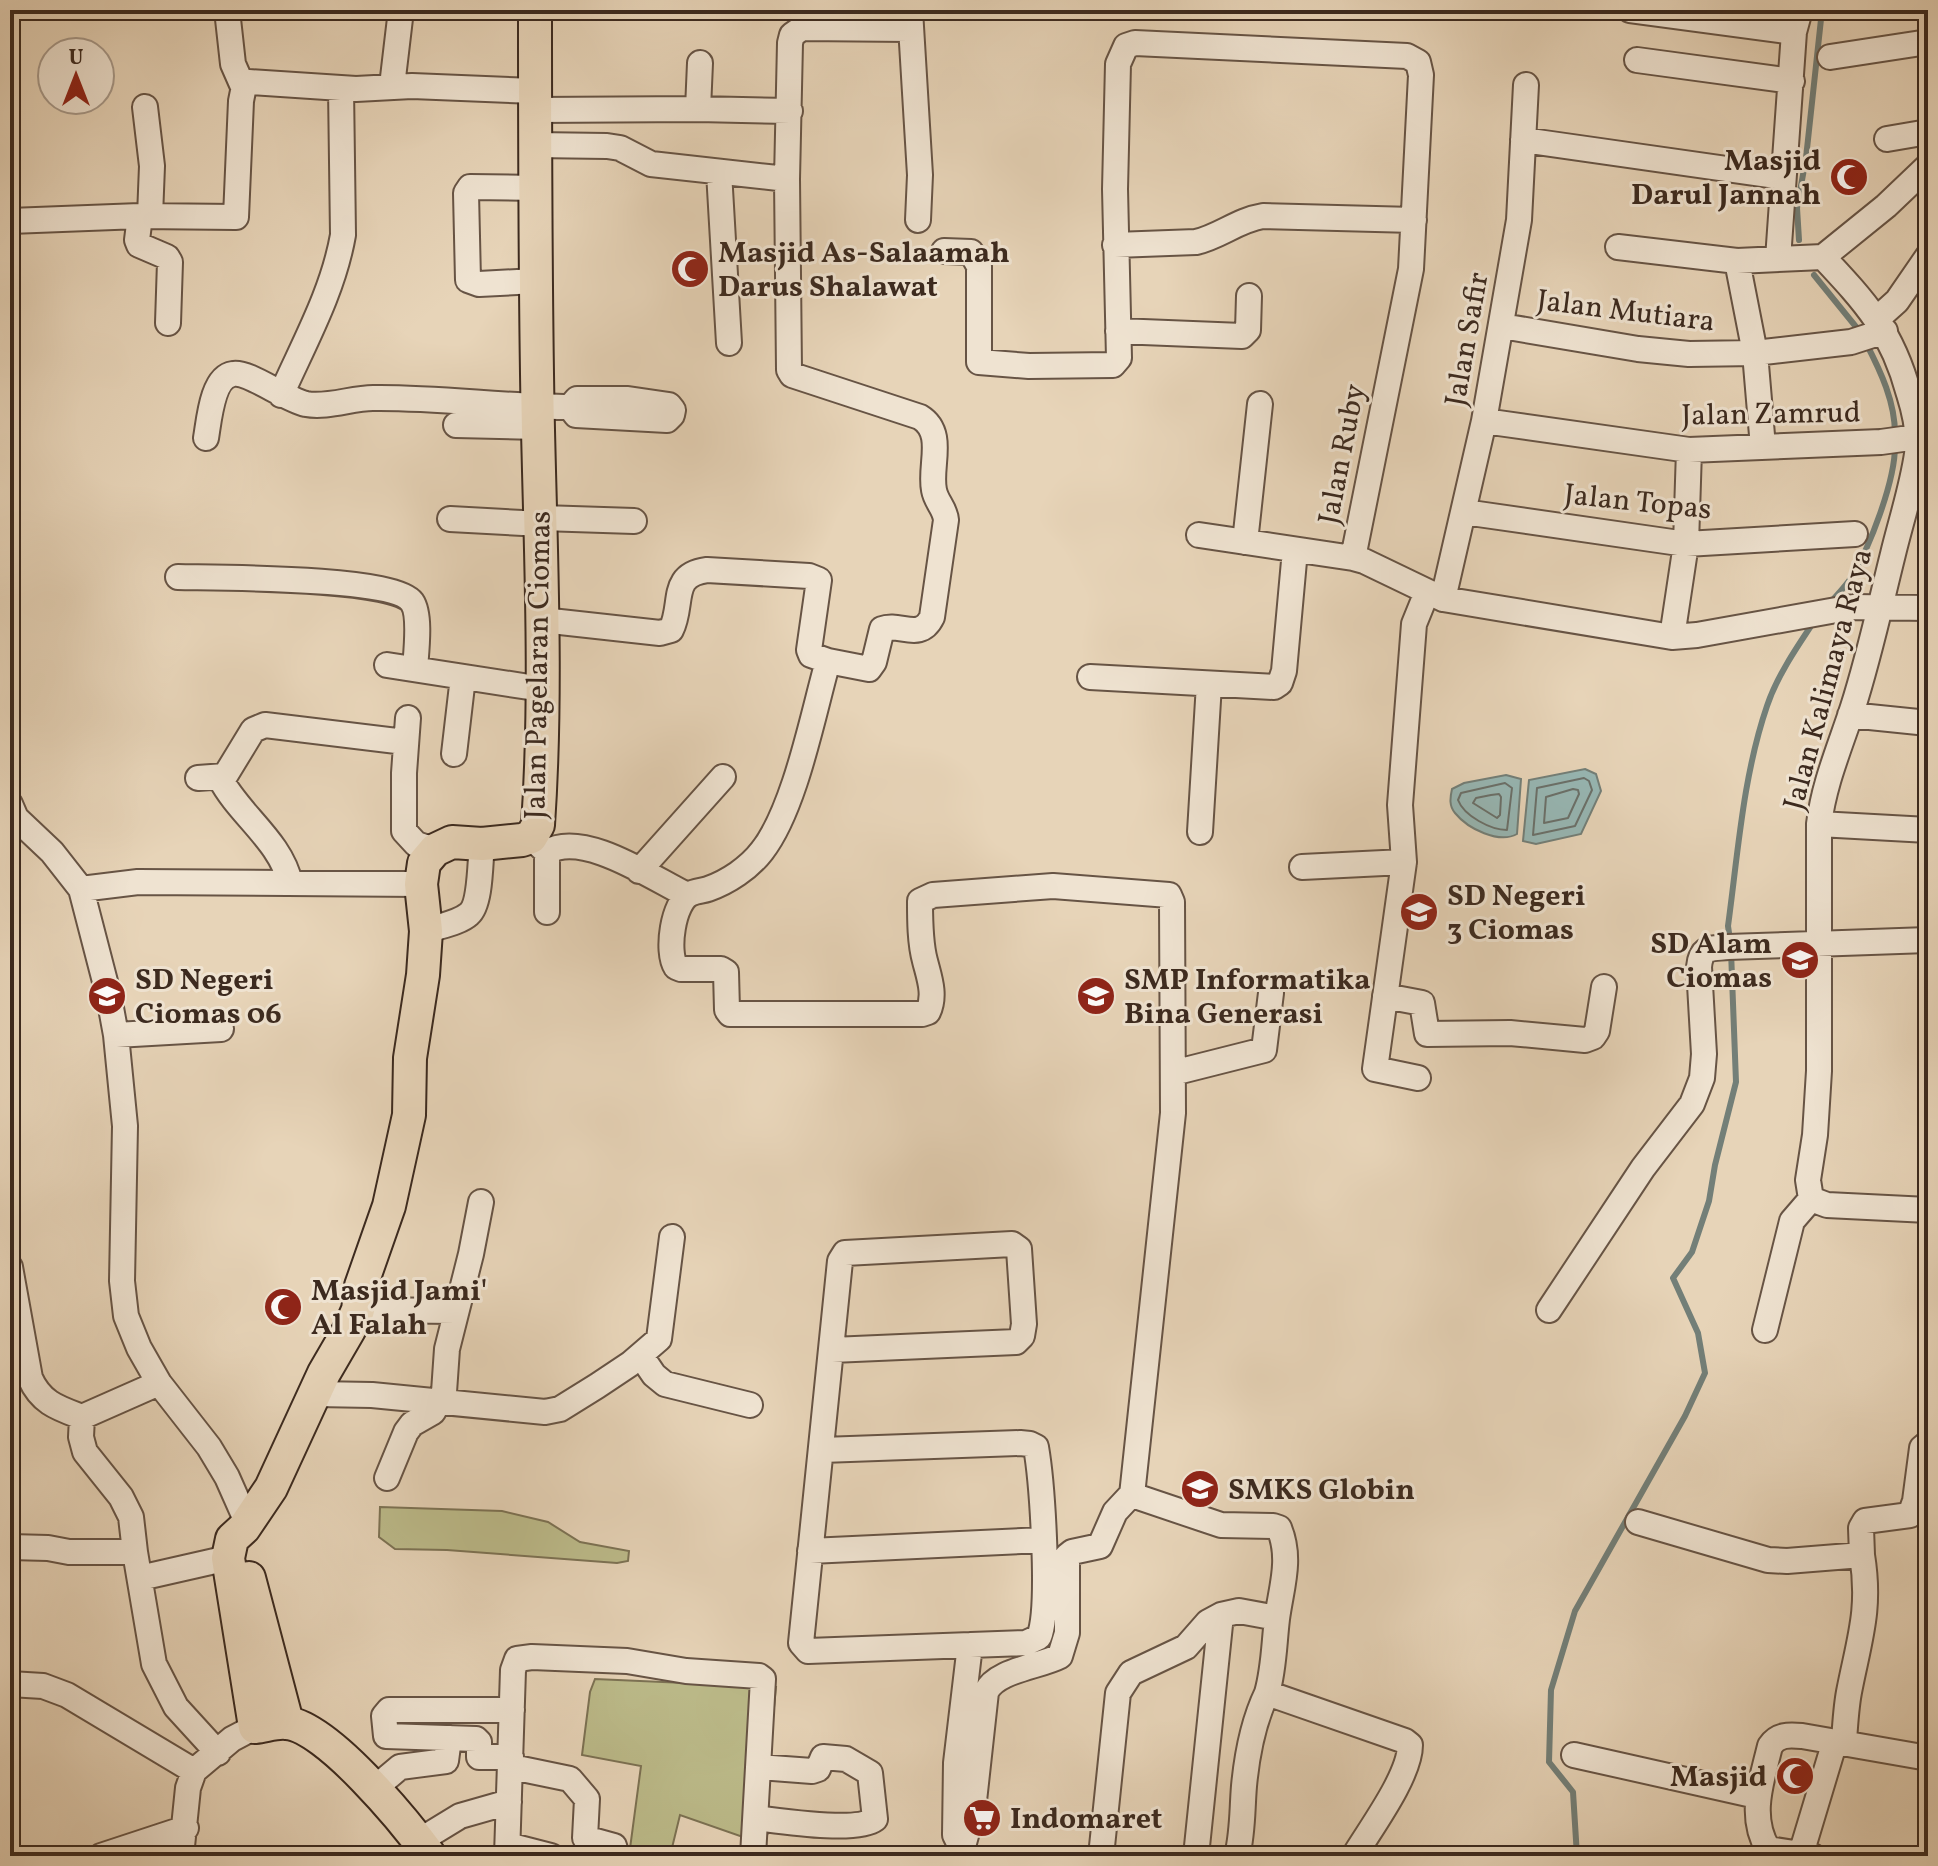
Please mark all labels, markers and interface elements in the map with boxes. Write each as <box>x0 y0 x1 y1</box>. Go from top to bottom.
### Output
north arrow <box>36 36 116 116</box>
text: U <box>68 43 84 74</box>
place label: Masjid Darul Jannah <box>1631 141 1821 217</box>
mosque icon: Masjid Darul Jannah <box>1828 156 1870 198</box>
place label: Masjid As-Salaamah Darus Shalawat <box>718 233 1010 309</box>
mosque icon: Masjid As-Salaamah Darus Shalawat <box>669 248 711 290</box>
street label: Jalan Safir <box>1436 269 1500 410</box>
street label: Jalan Mutiara <box>1534 280 1717 344</box>
street label: Jalan Ruby <box>1309 380 1377 528</box>
street label: Jalan Zamrud <box>1681 392 1861 438</box>
street label: Jalan Topas <box>1562 474 1714 532</box>
street label: Jalan Pagelaran Ciomas <box>515 510 563 820</box>
street label: Jalan Kalimaya Raya <box>1774 544 1884 815</box>
place label: SD Negeri 3 Ciomas <box>1447 876 1586 952</box>
school or university icon: SD Negeri 3 Ciomas <box>1398 891 1440 933</box>
place label: SD Alam Ciomas <box>1650 924 1772 1000</box>
school or university icon: SD Alam Ciomas <box>1779 939 1821 981</box>
place label: SD Negeri Ciomas 06 <box>135 960 282 1036</box>
place label: SMP Informatika Bina Generasi <box>1124 960 1371 1036</box>
school or university icon: SD Negeri Ciomas 06 <box>86 975 128 1017</box>
school or university icon: SMP Informatika Bina Generasi <box>1075 975 1117 1017</box>
place label: Masjid Jami' Al Falah <box>311 1271 487 1347</box>
mosque icon: Masjid Jami' Al Falah <box>262 1286 304 1328</box>
school or university icon: SMKS Globin <box>1179 1468 1221 1510</box>
place label: SMKS Globin <box>1228 1470 1415 1512</box>
mosque icon: Masjid <box>1774 1755 1816 1797</box>
place label: Masjid <box>1670 1757 1767 1799</box>
supermarket icon: Indomaret <box>961 1797 1003 1839</box>
place label: Indomaret <box>1010 1799 1162 1841</box>

